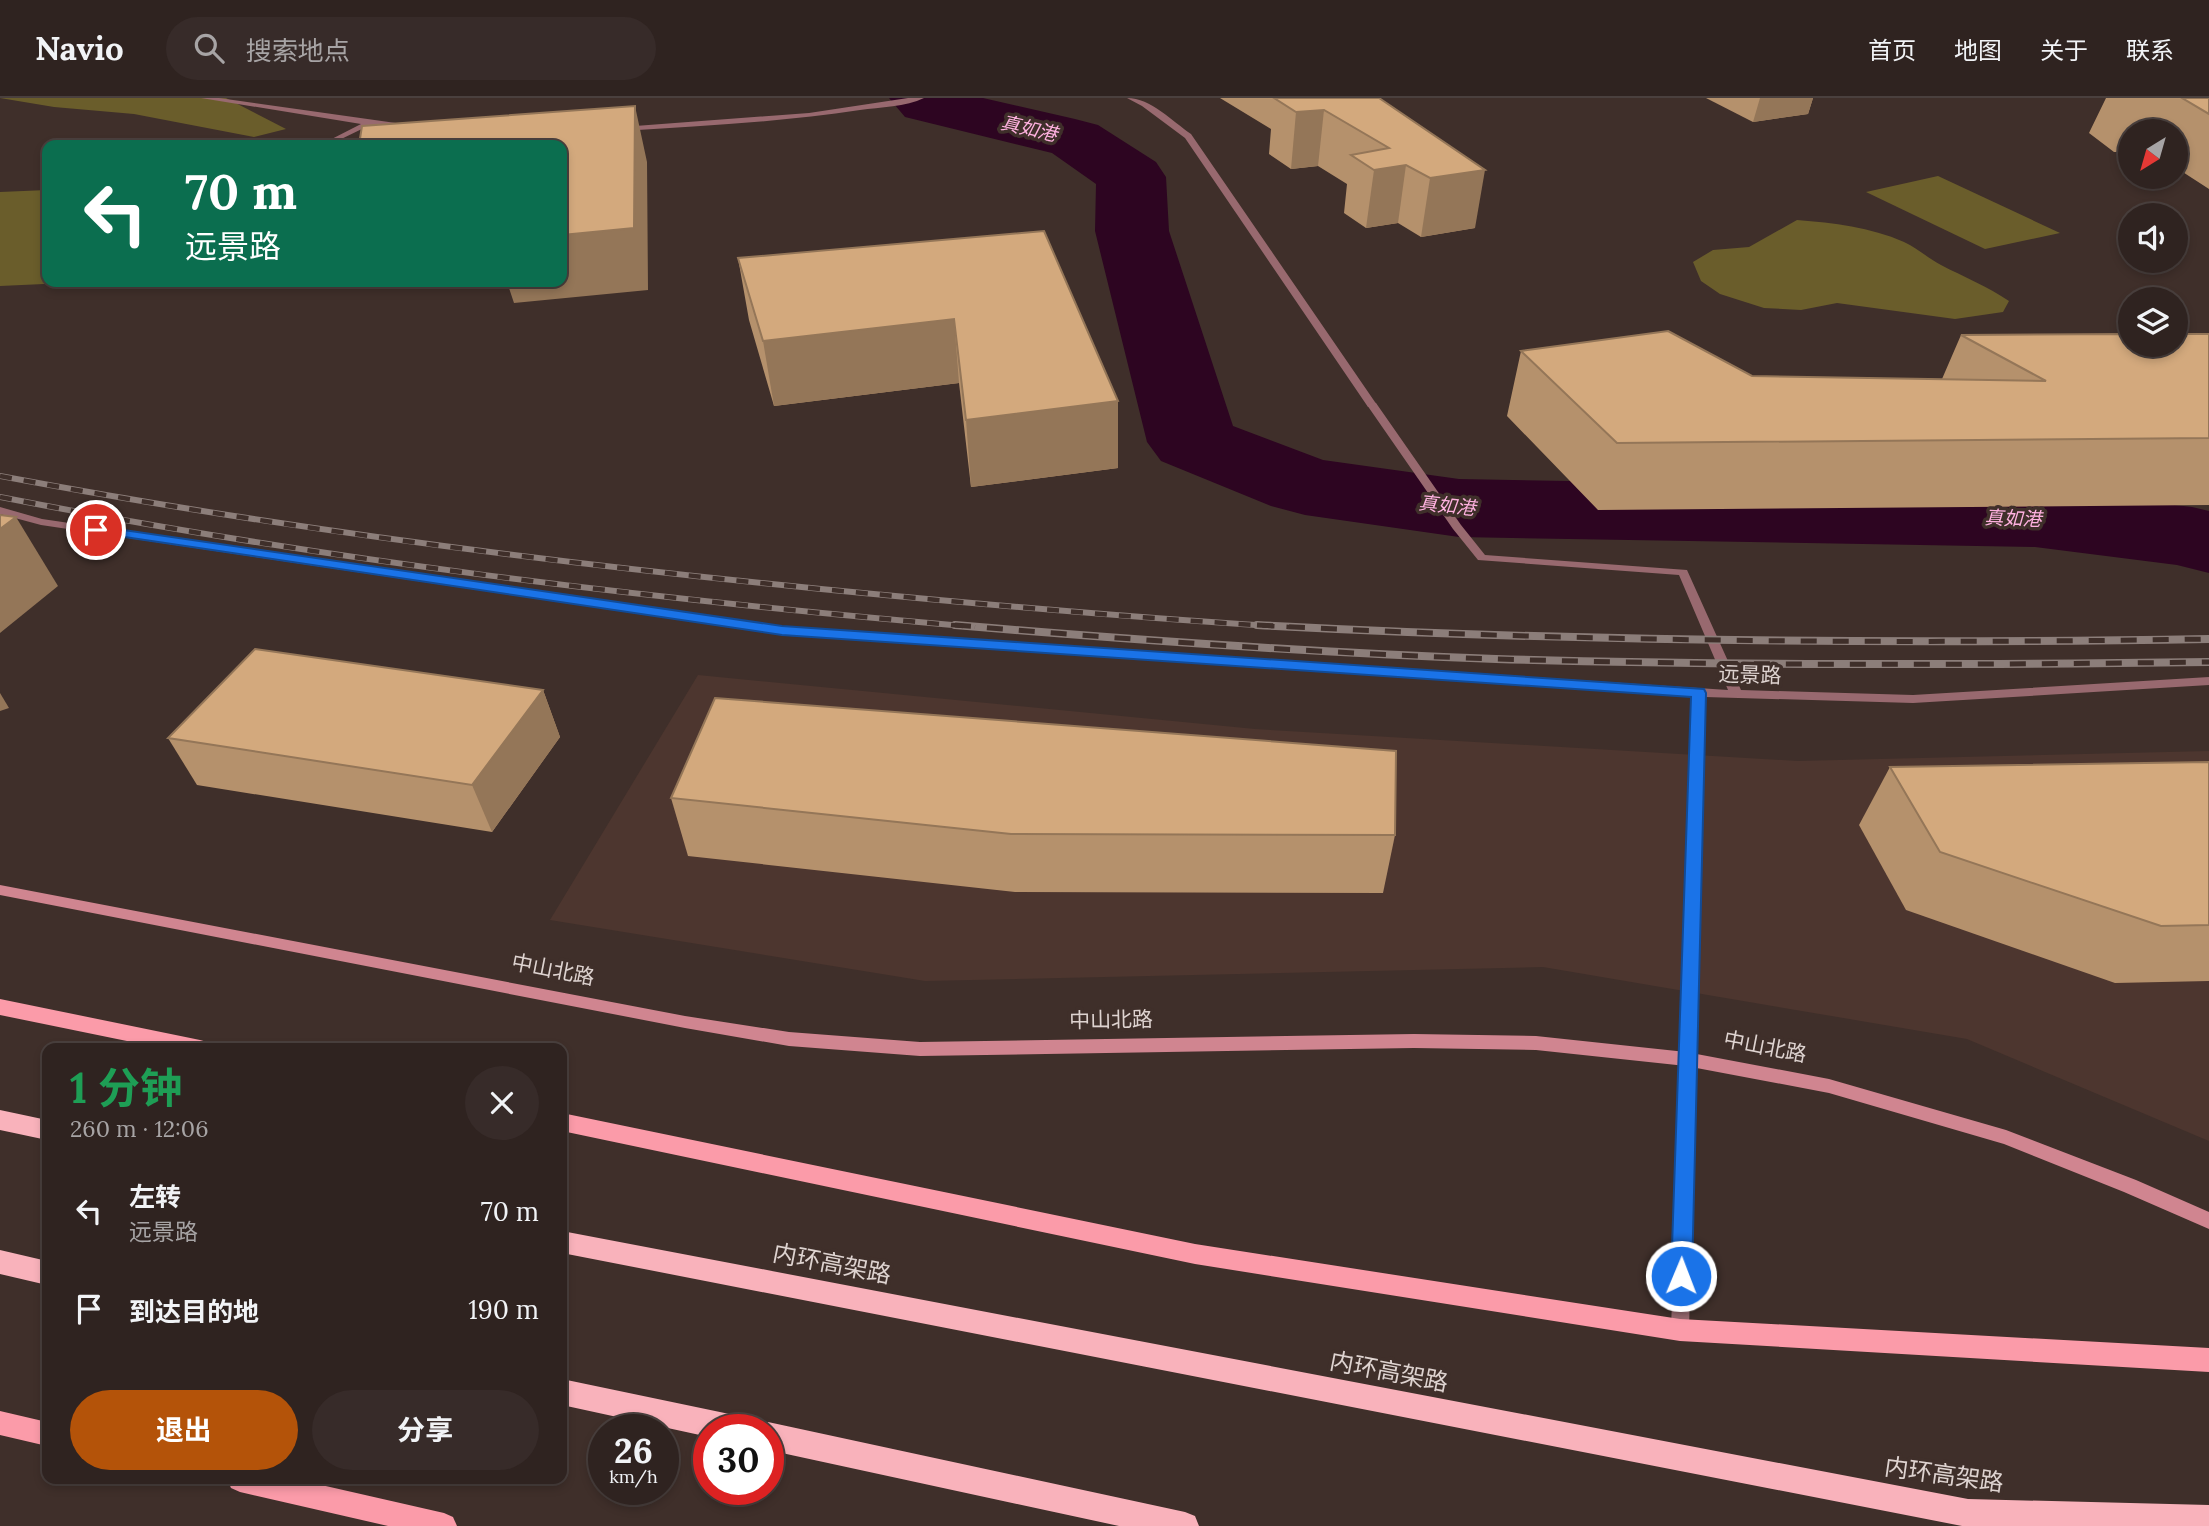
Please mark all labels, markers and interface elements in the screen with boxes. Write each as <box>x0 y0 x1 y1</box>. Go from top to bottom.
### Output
search box <box>166 17 656 80</box>
text: Navio <box>35 27 124 69</box>
icon: search <box>190 29 228 67</box>
text: 搜索地点 <box>246 34 350 67</box>
text: 首页 <box>1868 35 1916 66</box>
text: 地图 <box>1954 35 2002 66</box>
text: 关于 <box>2040 35 2088 66</box>
text: 联系 <box>2126 35 2174 66</box>
water label: 真如港 <box>999 110 1062 147</box>
north arrow <box>2118 119 2188 189</box>
map controls <box>2118 119 2188 357</box>
text: 70 m <box>185 160 297 222</box>
icon: left <box>70 168 161 259</box>
button: sound <box>2118 203 2188 273</box>
text: 远景路 <box>185 226 281 267</box>
button: layers <box>2118 287 2188 357</box>
water label: 真如港 <box>1417 490 1480 520</box>
pin <box>66 500 126 560</box>
water label: 真如港 <box>1984 505 2045 531</box>
icon: arrive <box>77 511 115 549</box>
street label: 远景路 <box>1718 660 1782 689</box>
street label: 中山北路 <box>509 948 597 991</box>
street label: 中山北路 <box>1069 1005 1153 1034</box>
street label: 中山北路 <box>1721 1025 1809 1068</box>
text: 1 分钟 <box>70 1061 182 1115</box>
button: close <box>465 1066 539 1140</box>
text: 260 m · 12:06 <box>70 1114 208 1143</box>
text: 左转 <box>129 1180 181 1213</box>
icon: left <box>70 1192 108 1230</box>
text: 70 m <box>481 1195 539 1228</box>
text: 远景路 <box>129 1217 198 1246</box>
street label: 内环高架路 <box>770 1237 894 1290</box>
position arrow <box>1644 1239 1718 1313</box>
icon: arrive <box>70 1290 108 1328</box>
text: 190 m <box>468 1293 539 1326</box>
text: 到达目的地 <box>129 1295 259 1328</box>
street label: 内环高架路 <box>1327 1345 1451 1398</box>
button: 退出 <box>70 1390 298 1470</box>
button: 分享 <box>312 1390 539 1470</box>
speed limit sign: 30 <box>693 1414 784 1505</box>
text: 26 <box>614 1428 653 1473</box>
street label: 内环高架路 <box>1882 1451 2006 1498</box>
text: km/h <box>609 1465 658 1488</box>

